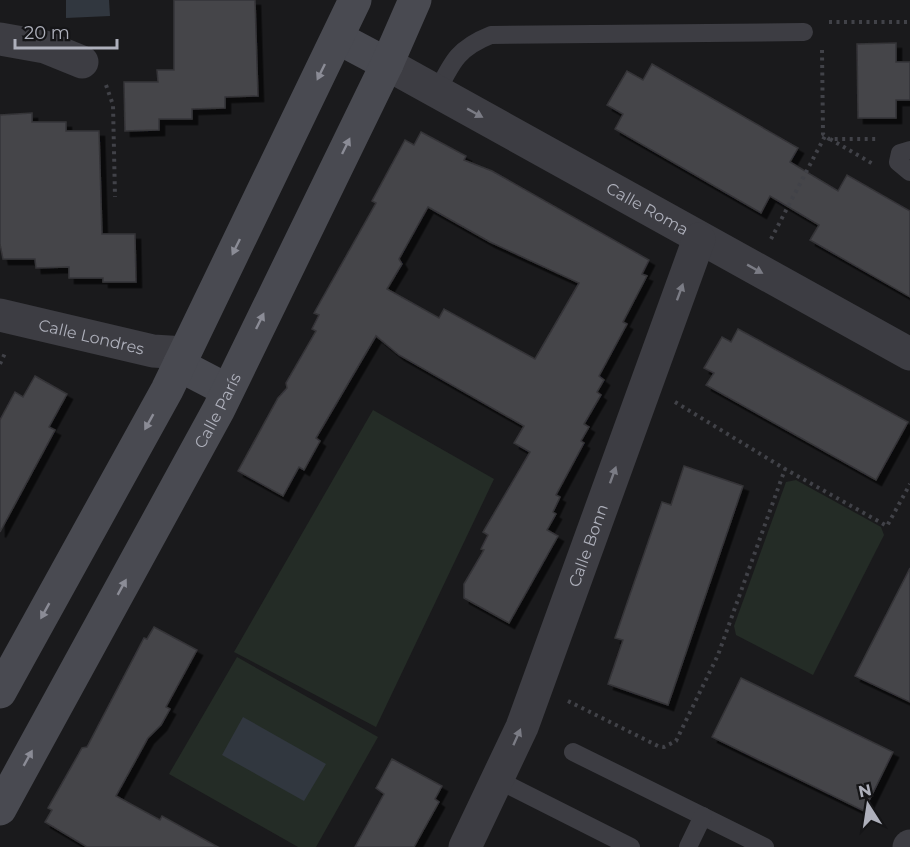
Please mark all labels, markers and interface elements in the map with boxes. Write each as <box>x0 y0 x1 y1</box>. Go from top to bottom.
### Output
scale bar <box>15 12 117 50</box>
text: 20 m <box>24 22 70 44</box>
one-way arrow <box>317 63 327 81</box>
one-way arrow <box>466 108 483 118</box>
one-way arrow <box>342 137 351 154</box>
street label: Calle Roma <box>603 179 692 239</box>
one-way arrow <box>232 239 241 256</box>
one-way arrow <box>747 264 764 274</box>
one-way arrow <box>675 283 685 301</box>
one-way arrow <box>256 312 265 329</box>
street label: Calle Londres <box>37 315 146 359</box>
street label: Calle París <box>190 370 245 452</box>
one-way arrow <box>144 414 155 430</box>
one-way arrow <box>609 466 619 484</box>
street label: Calle Bonn <box>565 501 612 590</box>
one-way arrow <box>117 578 127 595</box>
one-way arrow <box>40 603 50 620</box>
one-way arrow <box>512 728 522 746</box>
one-way arrow <box>23 749 33 766</box>
north arrow <box>838 775 898 835</box>
text: N <box>857 780 873 801</box>

